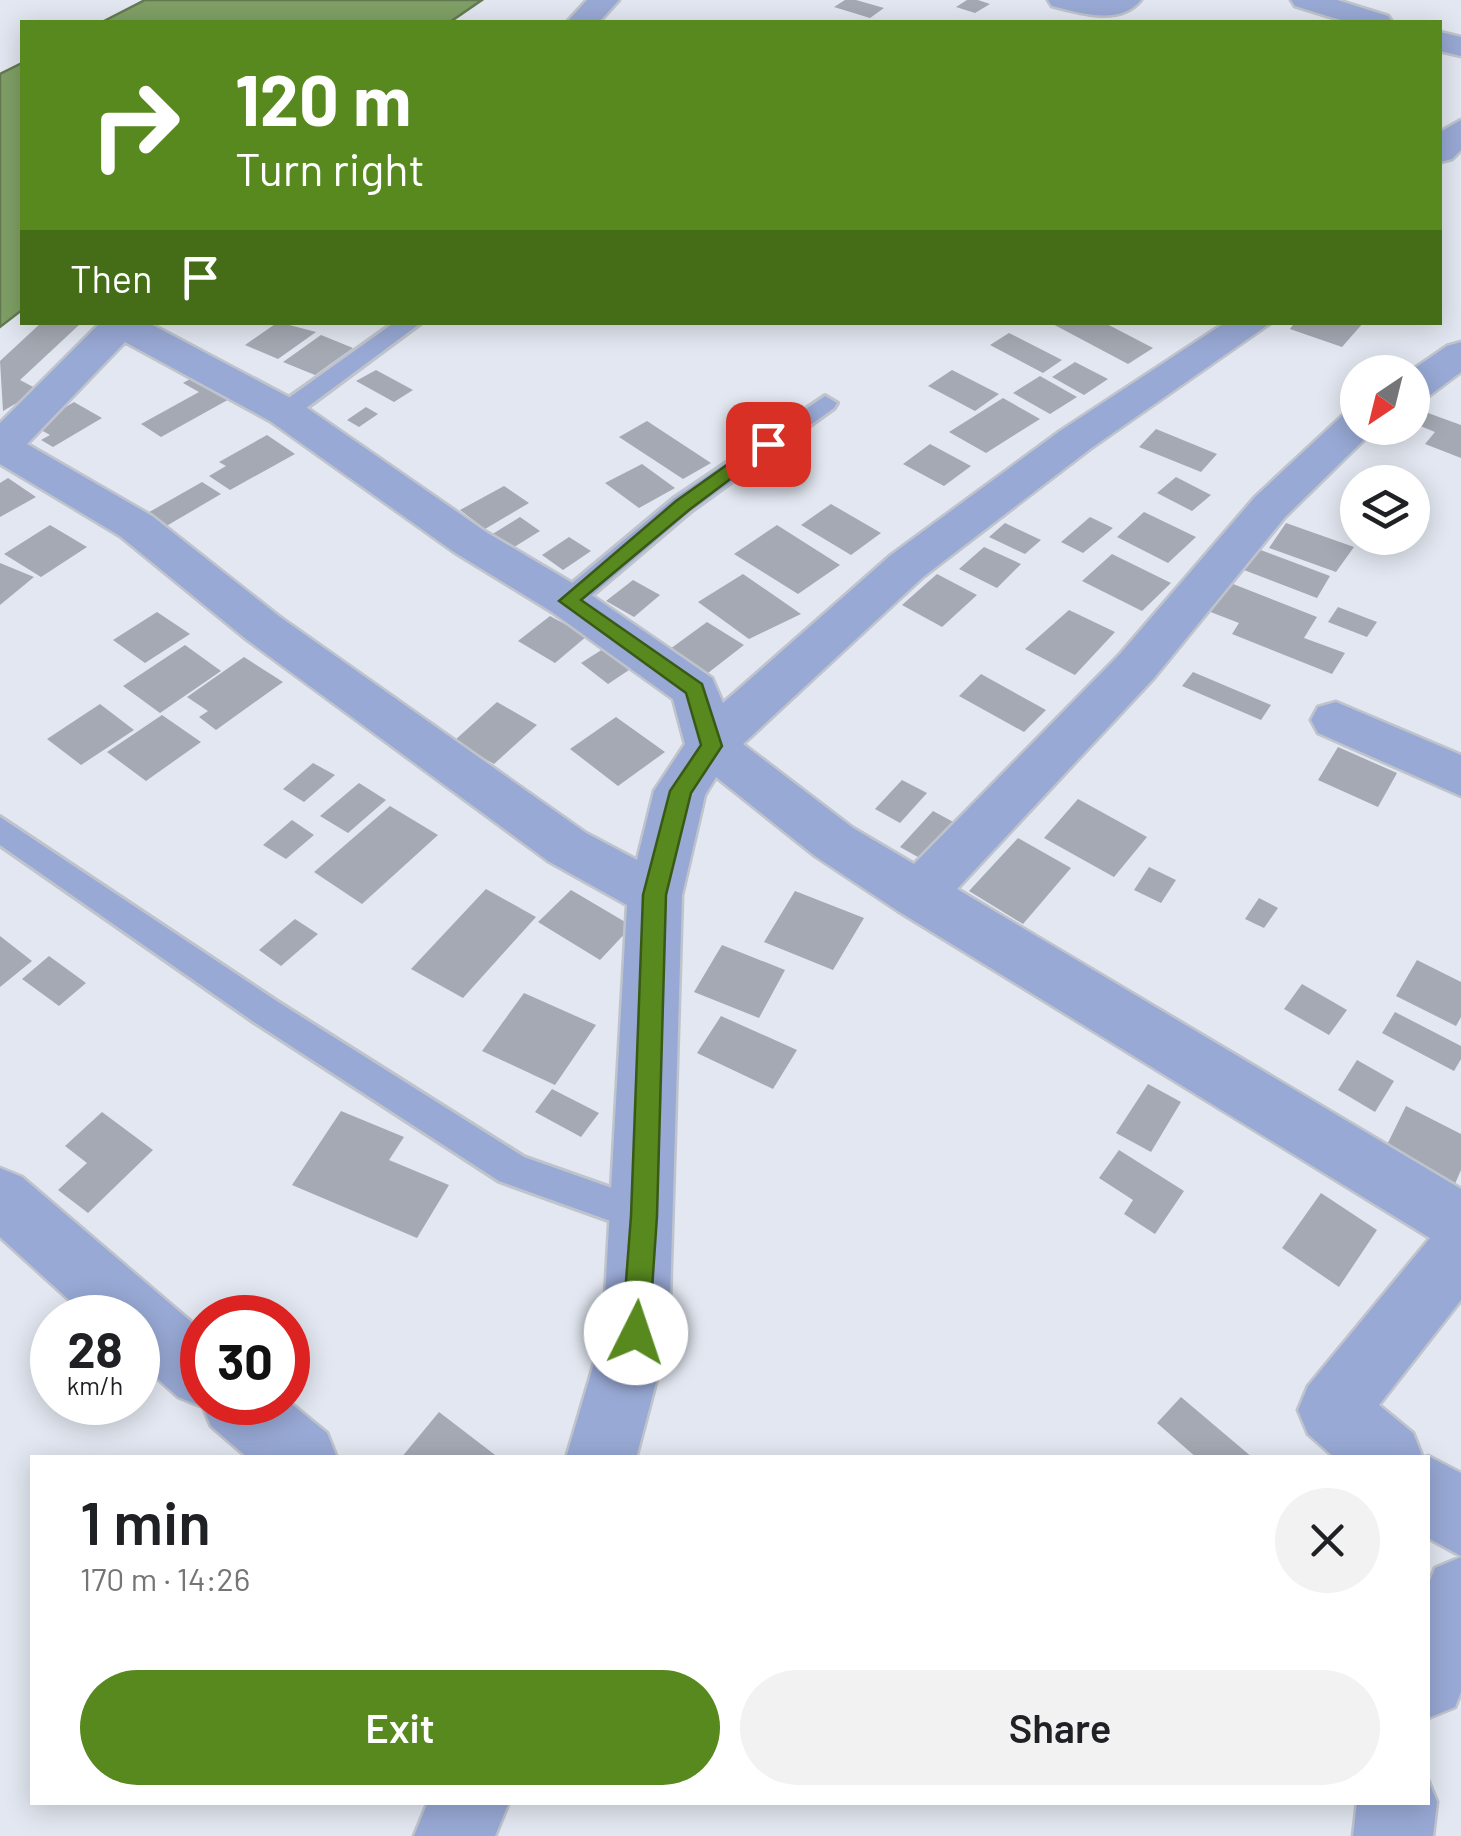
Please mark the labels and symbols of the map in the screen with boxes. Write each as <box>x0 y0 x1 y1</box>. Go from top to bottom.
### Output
north arrow <box>1340 355 1430 445</box>
pin <box>726 402 811 487</box>
position arrow <box>584 1281 688 1385</box>
speed limit sign: 30 <box>180 1295 310 1425</box>

